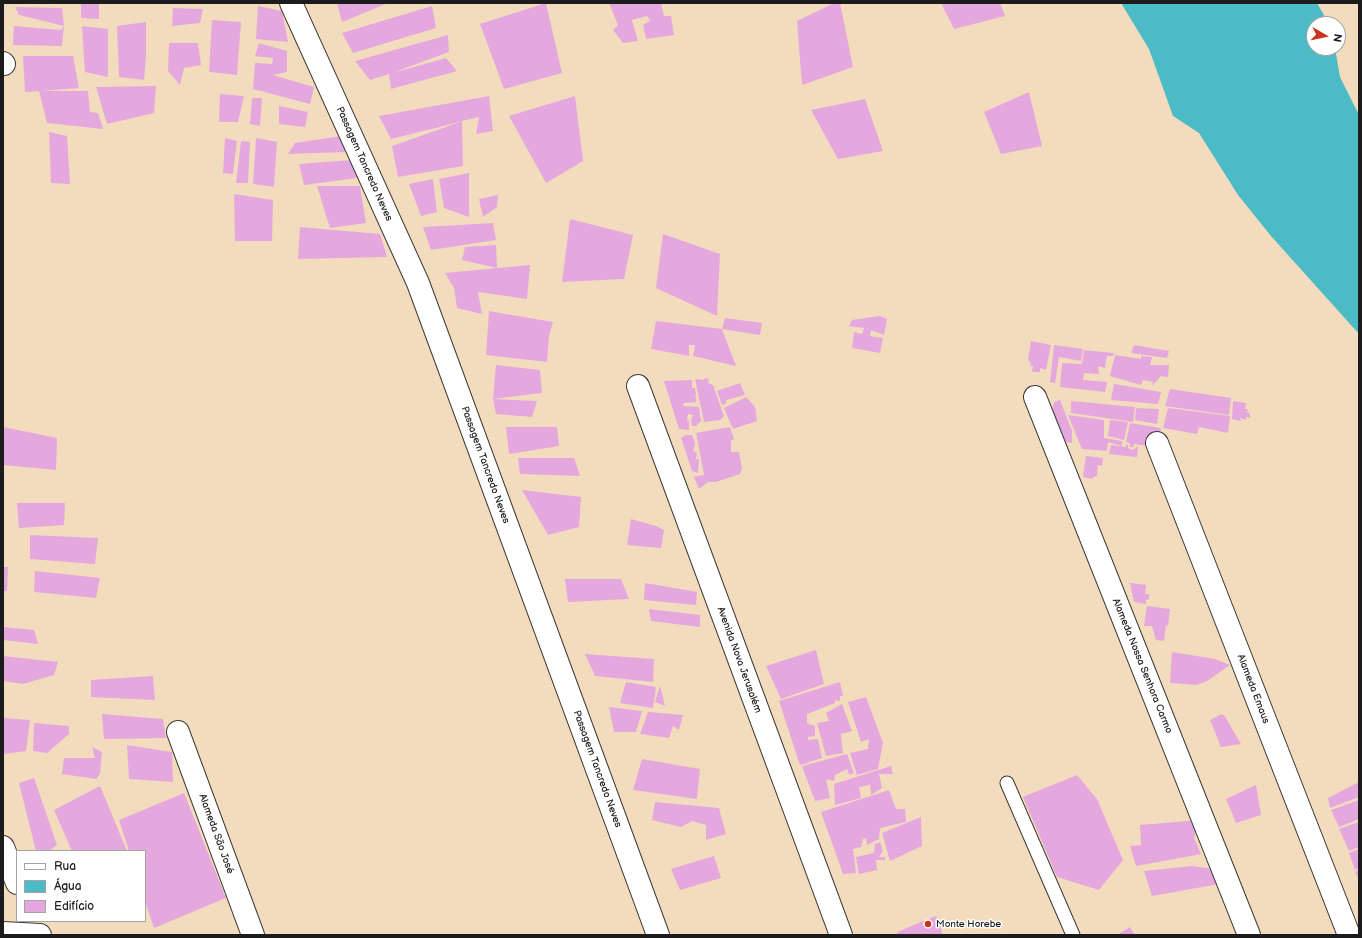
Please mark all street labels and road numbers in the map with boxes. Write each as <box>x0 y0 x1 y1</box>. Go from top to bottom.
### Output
street label: Passagem Tancredo Neves <box>333 105 395 223</box>
street label: Passagem Tancredo Neves <box>458 405 512 525</box>
street label: Alameda Nossa Senhora Carmo <box>1109 597 1175 735</box>
street label: Avenida Nova Jerusalém <box>714 605 764 715</box>
street label: Alameda Emaus <box>1234 653 1272 725</box>
street label: Passagem Tancredo Neves <box>570 709 624 829</box>
street label: Alameda São José <box>196 792 236 876</box>

